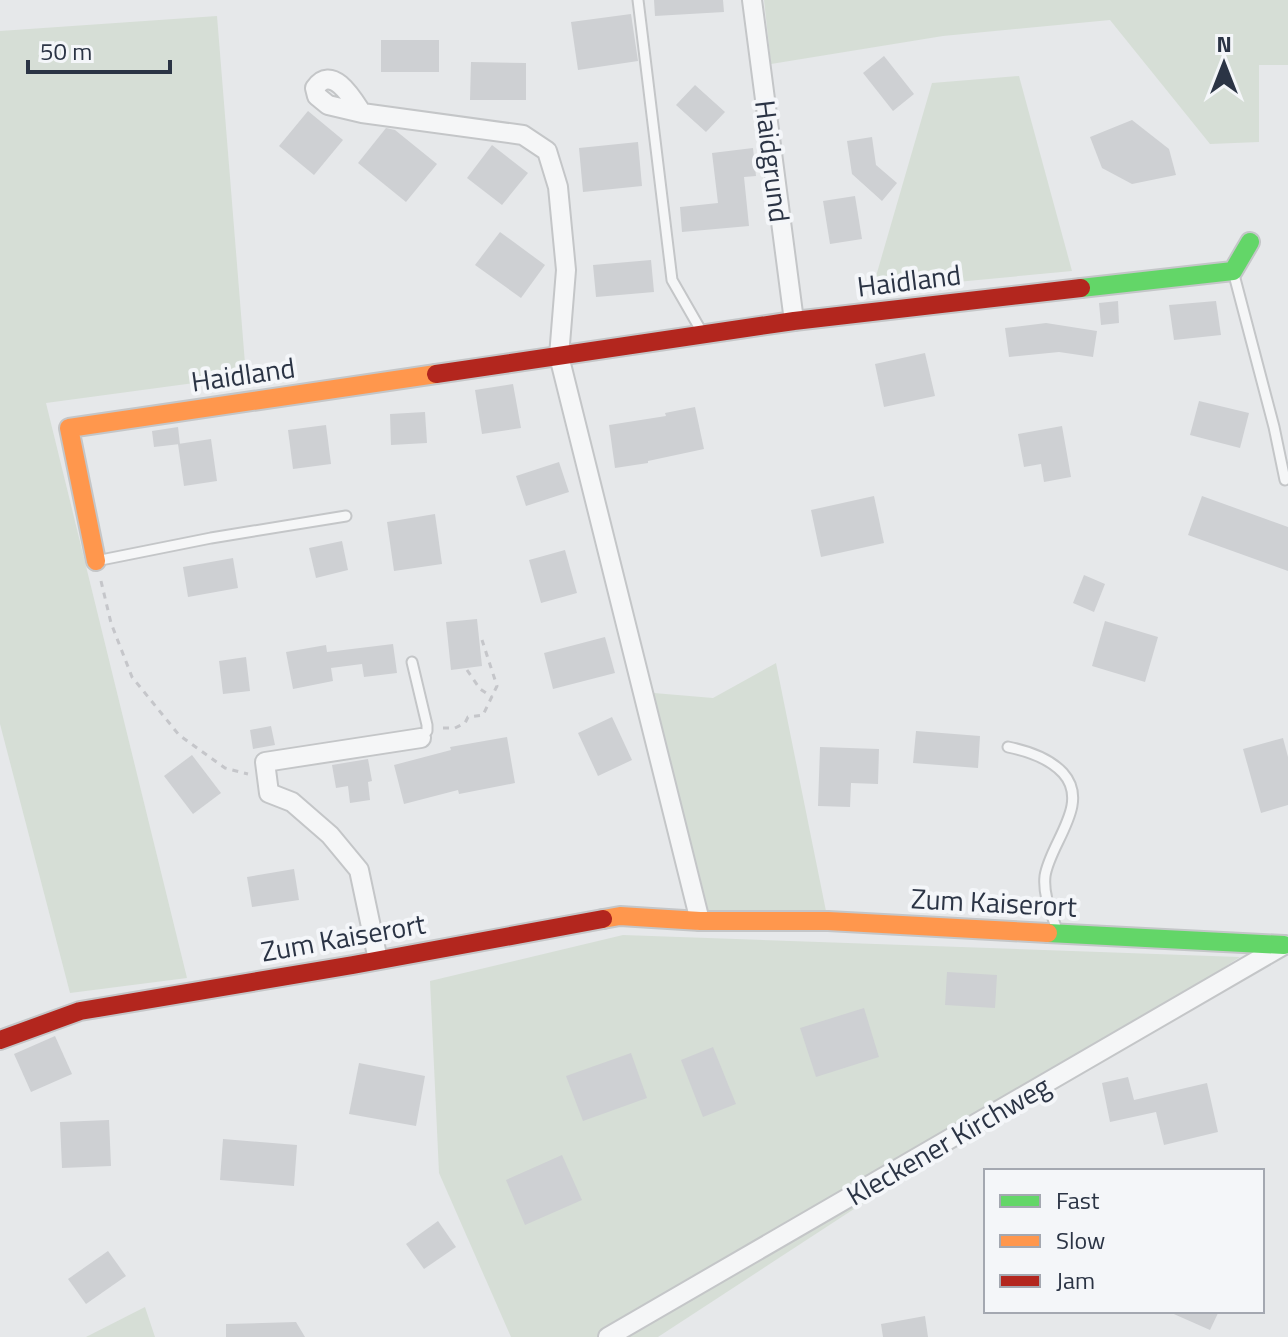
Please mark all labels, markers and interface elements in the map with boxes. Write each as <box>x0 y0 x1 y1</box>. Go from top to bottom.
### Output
scale bar <box>28 24 170 74</box>
north arrow <box>1184 24 1264 104</box>
text: N <box>1216 27 1232 61</box>
text: 50 m <box>40 33 92 69</box>
street label: Haidgrund <box>744 98 802 224</box>
street label: Haidland <box>855 252 963 308</box>
street label: Haidland <box>188 345 298 403</box>
street label: Zum Kaiserort <box>910 876 1078 928</box>
street label: Zum Kaiserort <box>257 901 429 973</box>
street label: Kleckener Kirchweg <box>838 1064 1058 1216</box>
legend <box>984 1169 1264 1313</box>
text: Fast <box>1056 1182 1100 1218</box>
text: Slow <box>1056 1222 1105 1258</box>
text: Jam <box>1056 1262 1095 1298</box>

